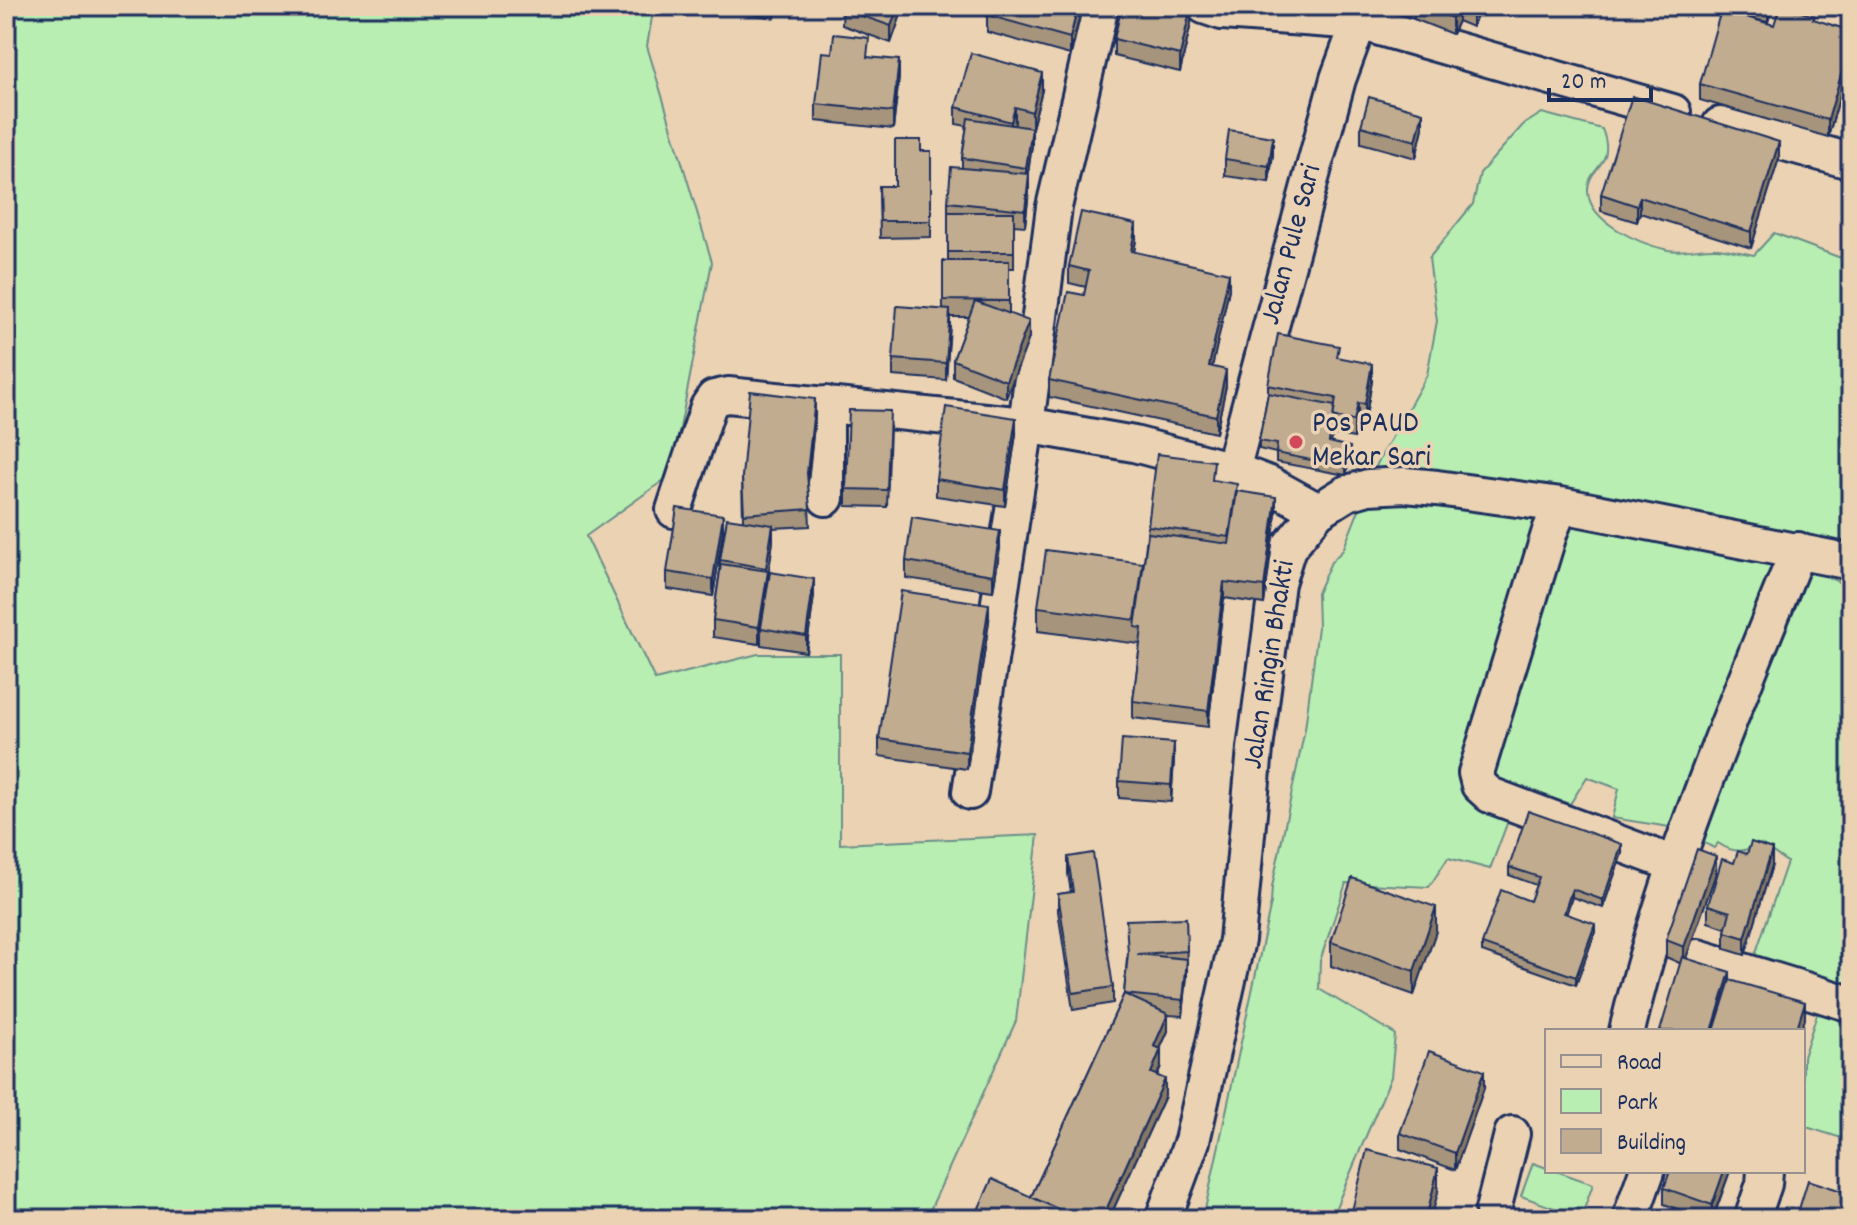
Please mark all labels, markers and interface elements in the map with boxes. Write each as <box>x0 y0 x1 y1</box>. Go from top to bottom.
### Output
scale bar <box>1549 52 1651 102</box>
text: 20 m <box>1561 66 1607 100</box>
street label: Jalan Pule Sari <box>1251 160 1335 330</box>
place label: Pos PAUD Mekar Sari <box>1312 404 1431 481</box>
marker: Pos PAUD Mekar Sari <box>1287 433 1305 451</box>
street label: Jalan Ringin Bhakti <box>1233 557 1309 773</box>
legend <box>1545 1029 1805 1173</box>
text: Road <box>1617 1047 1662 1081</box>
text: Park <box>1617 1087 1658 1121</box>
text: Building <box>1617 1127 1686 1161</box>

